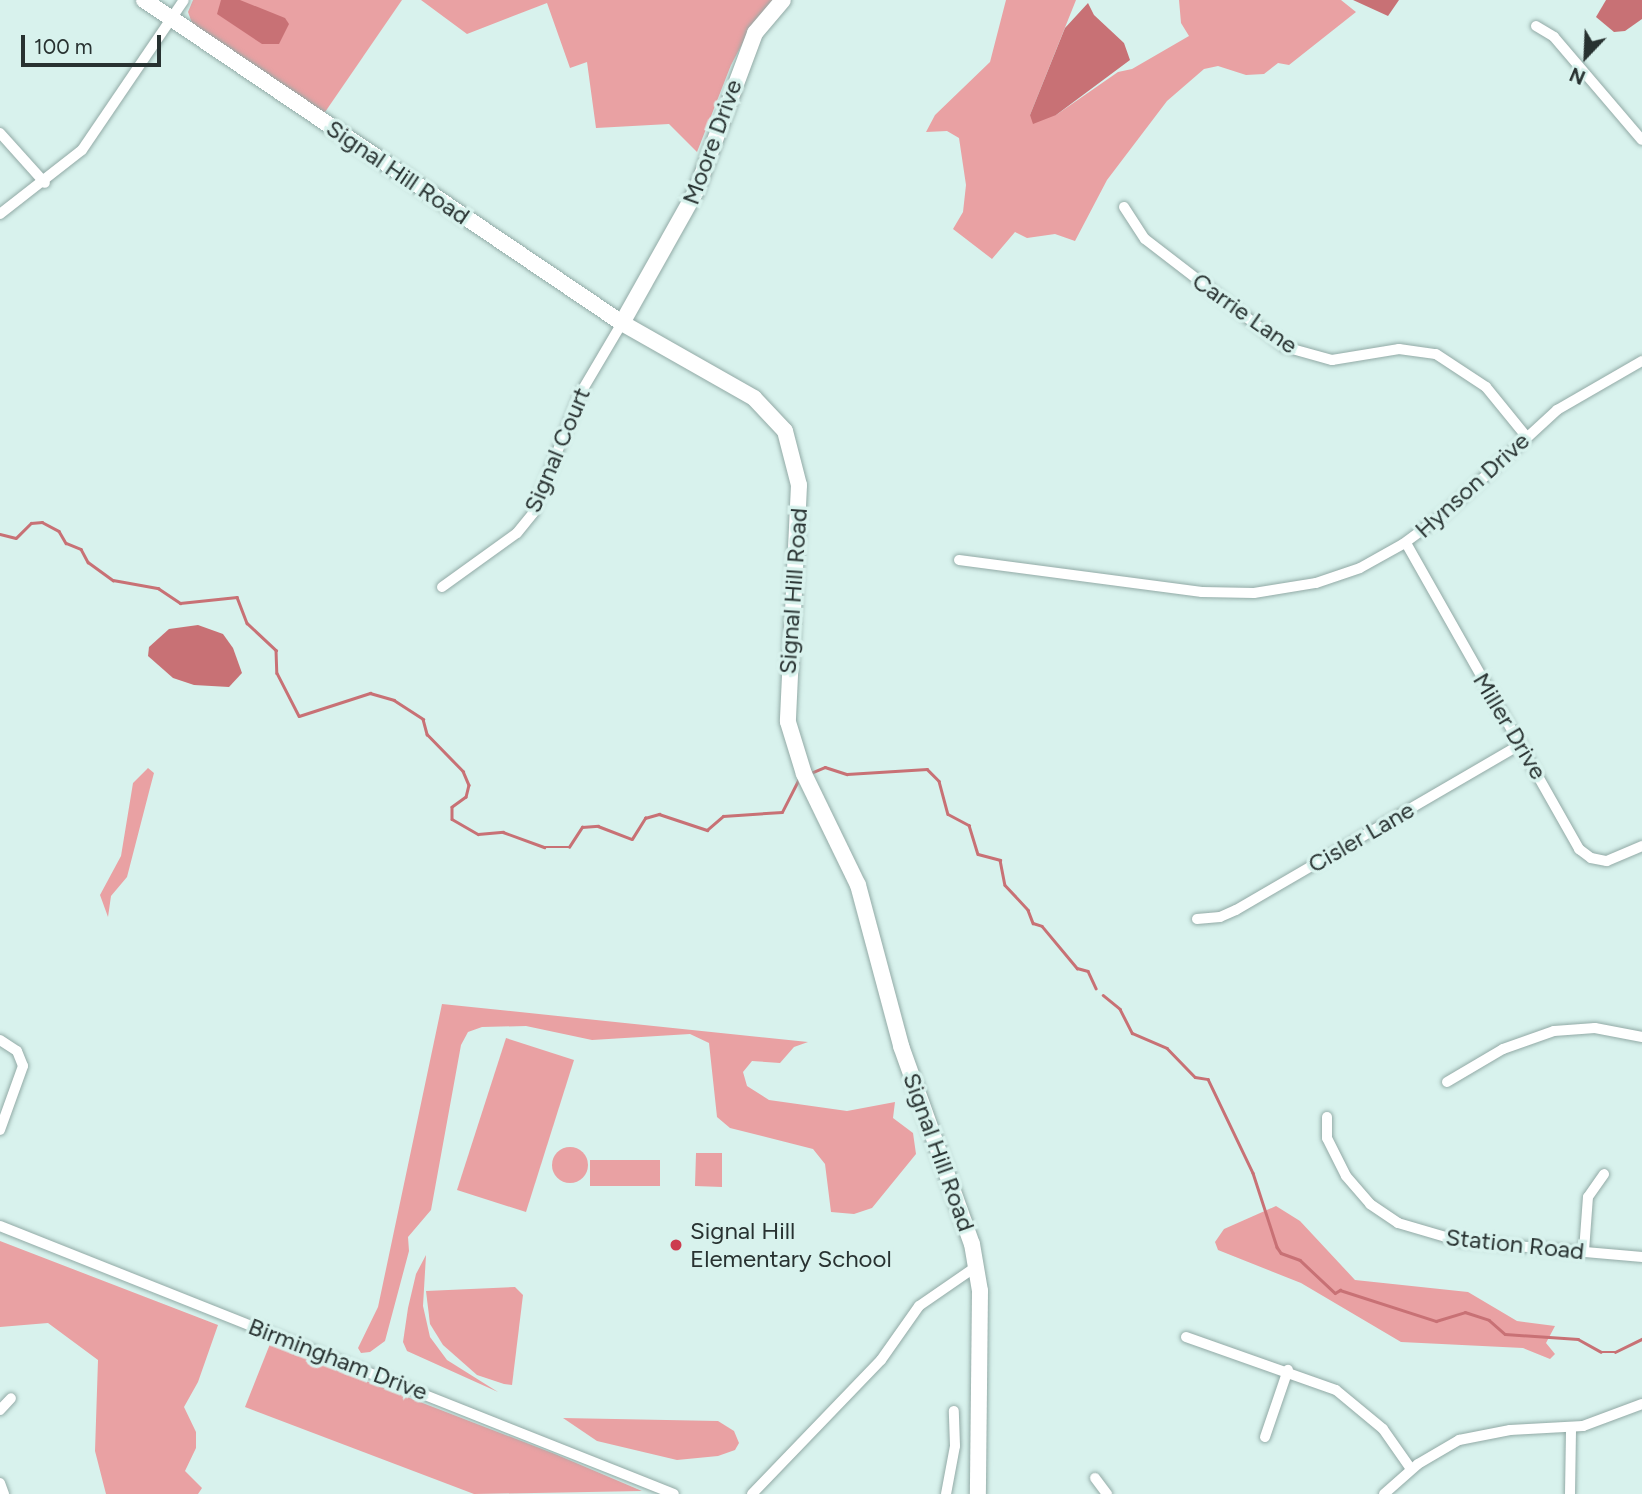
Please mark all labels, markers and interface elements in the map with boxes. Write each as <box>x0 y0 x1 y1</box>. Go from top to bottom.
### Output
scale bar <box>24 21 164 65</box>
north arrow <box>1551 21 1621 91</box>
text: 100 m <box>34 34 93 59</box>
text: N <box>1566 62 1589 89</box>
street label: Moore Drive <box>676 76 748 208</box>
street label: Signal Hill Road <box>321 113 475 231</box>
street label: Carrie Lane <box>1187 266 1303 360</box>
street label: Signal Court <box>518 383 596 517</box>
street label: Hynson Drive <box>1409 426 1535 544</box>
street label: Signal Hill Road <box>773 507 813 675</box>
street label: Miller Drive <box>1467 668 1553 784</box>
street label: Cisler Lane <box>1303 795 1419 879</box>
street label: Signal Hill Road <box>897 1069 981 1235</box>
place label: Signal Hill Elementary School <box>690 1217 892 1273</box>
street label: Station Road <box>1444 1222 1586 1266</box>
marker: Signal Hill Elementary School <box>668 1237 684 1253</box>
street label: Birmingham Drive <box>244 1312 432 1406</box>

